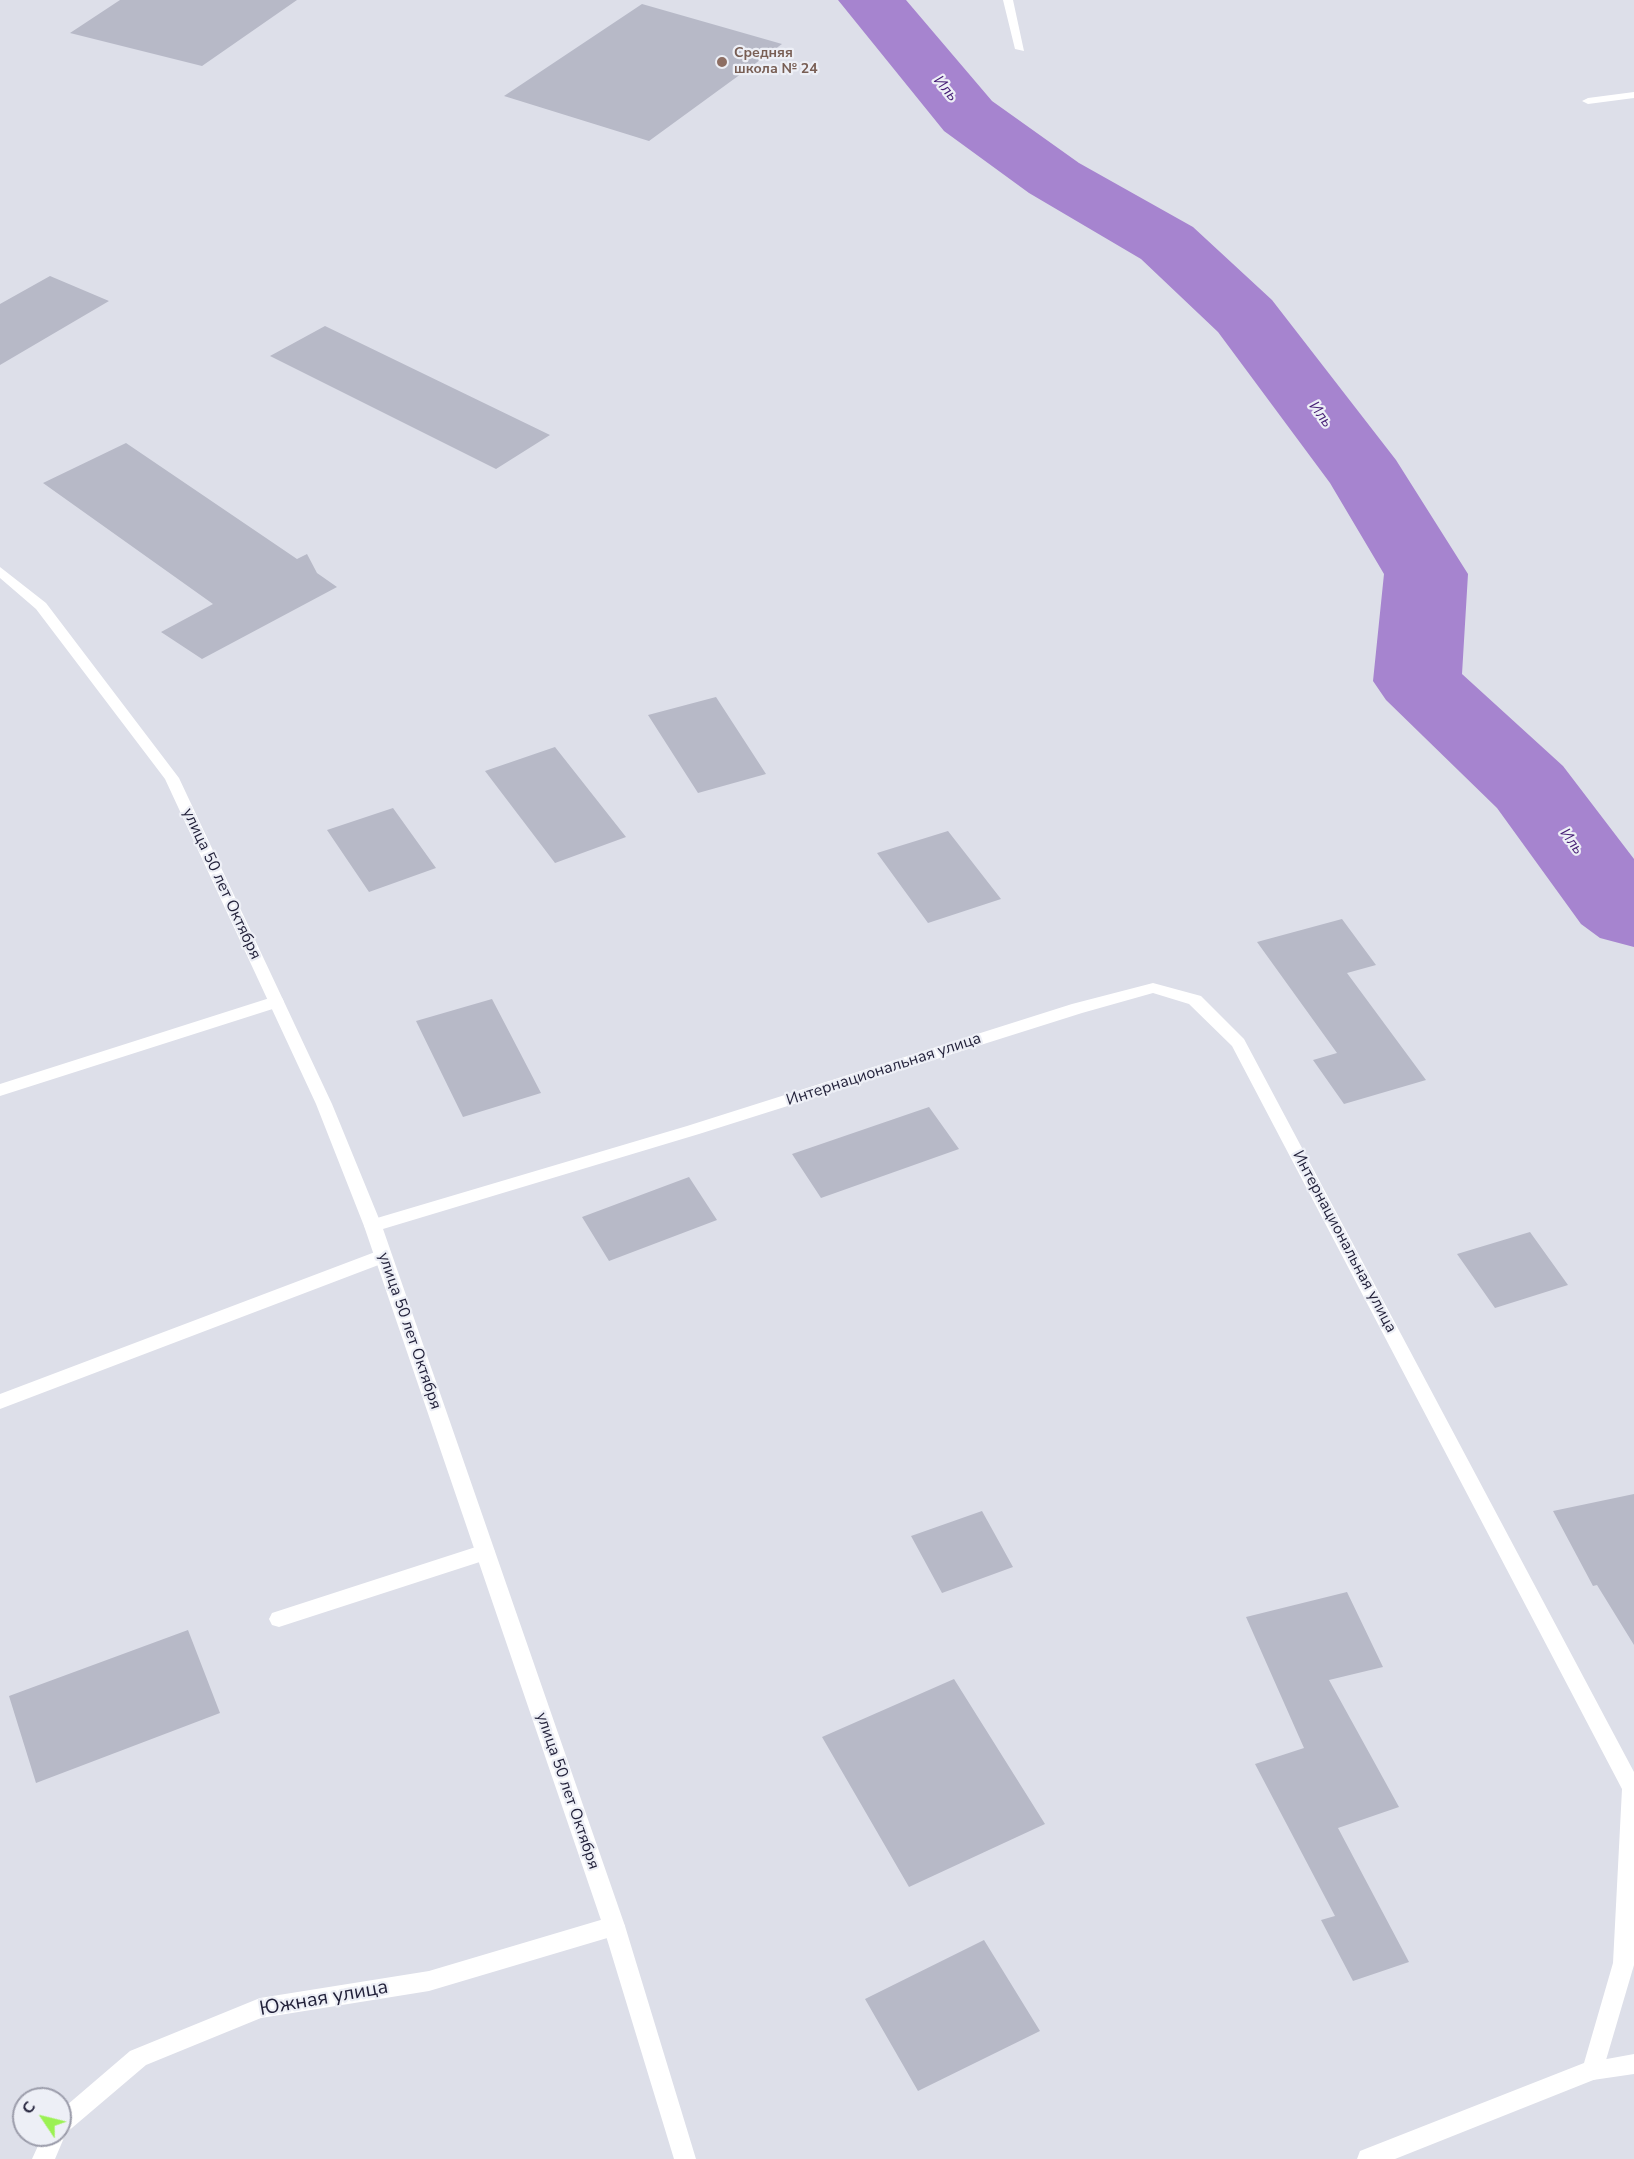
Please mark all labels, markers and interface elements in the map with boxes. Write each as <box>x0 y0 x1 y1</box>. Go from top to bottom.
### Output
place label: Средняя школа № 24 <box>734 46 818 78</box>
marker: Средняя школа № 24 <box>715 55 729 69</box>
water label: Иль <box>929 73 961 105</box>
water label: Иль <box>1304 398 1336 432</box>
street label: улица 50 лет Октября <box>177 805 265 963</box>
water label: Иль <box>1555 825 1587 859</box>
street label: Интернациональная улица <box>784 1029 984 1111</box>
street label: Интернациональная улица <box>1288 1148 1400 1336</box>
street label: улица 50 лет Октября <box>373 1250 445 1412</box>
street label: улица 50 лет Октября <box>531 1710 603 1872</box>
street label: Южная улица <box>258 1976 390 2022</box>
north arrow <box>12 2087 72 2147</box>
text: С <box>17 2097 41 2119</box>

